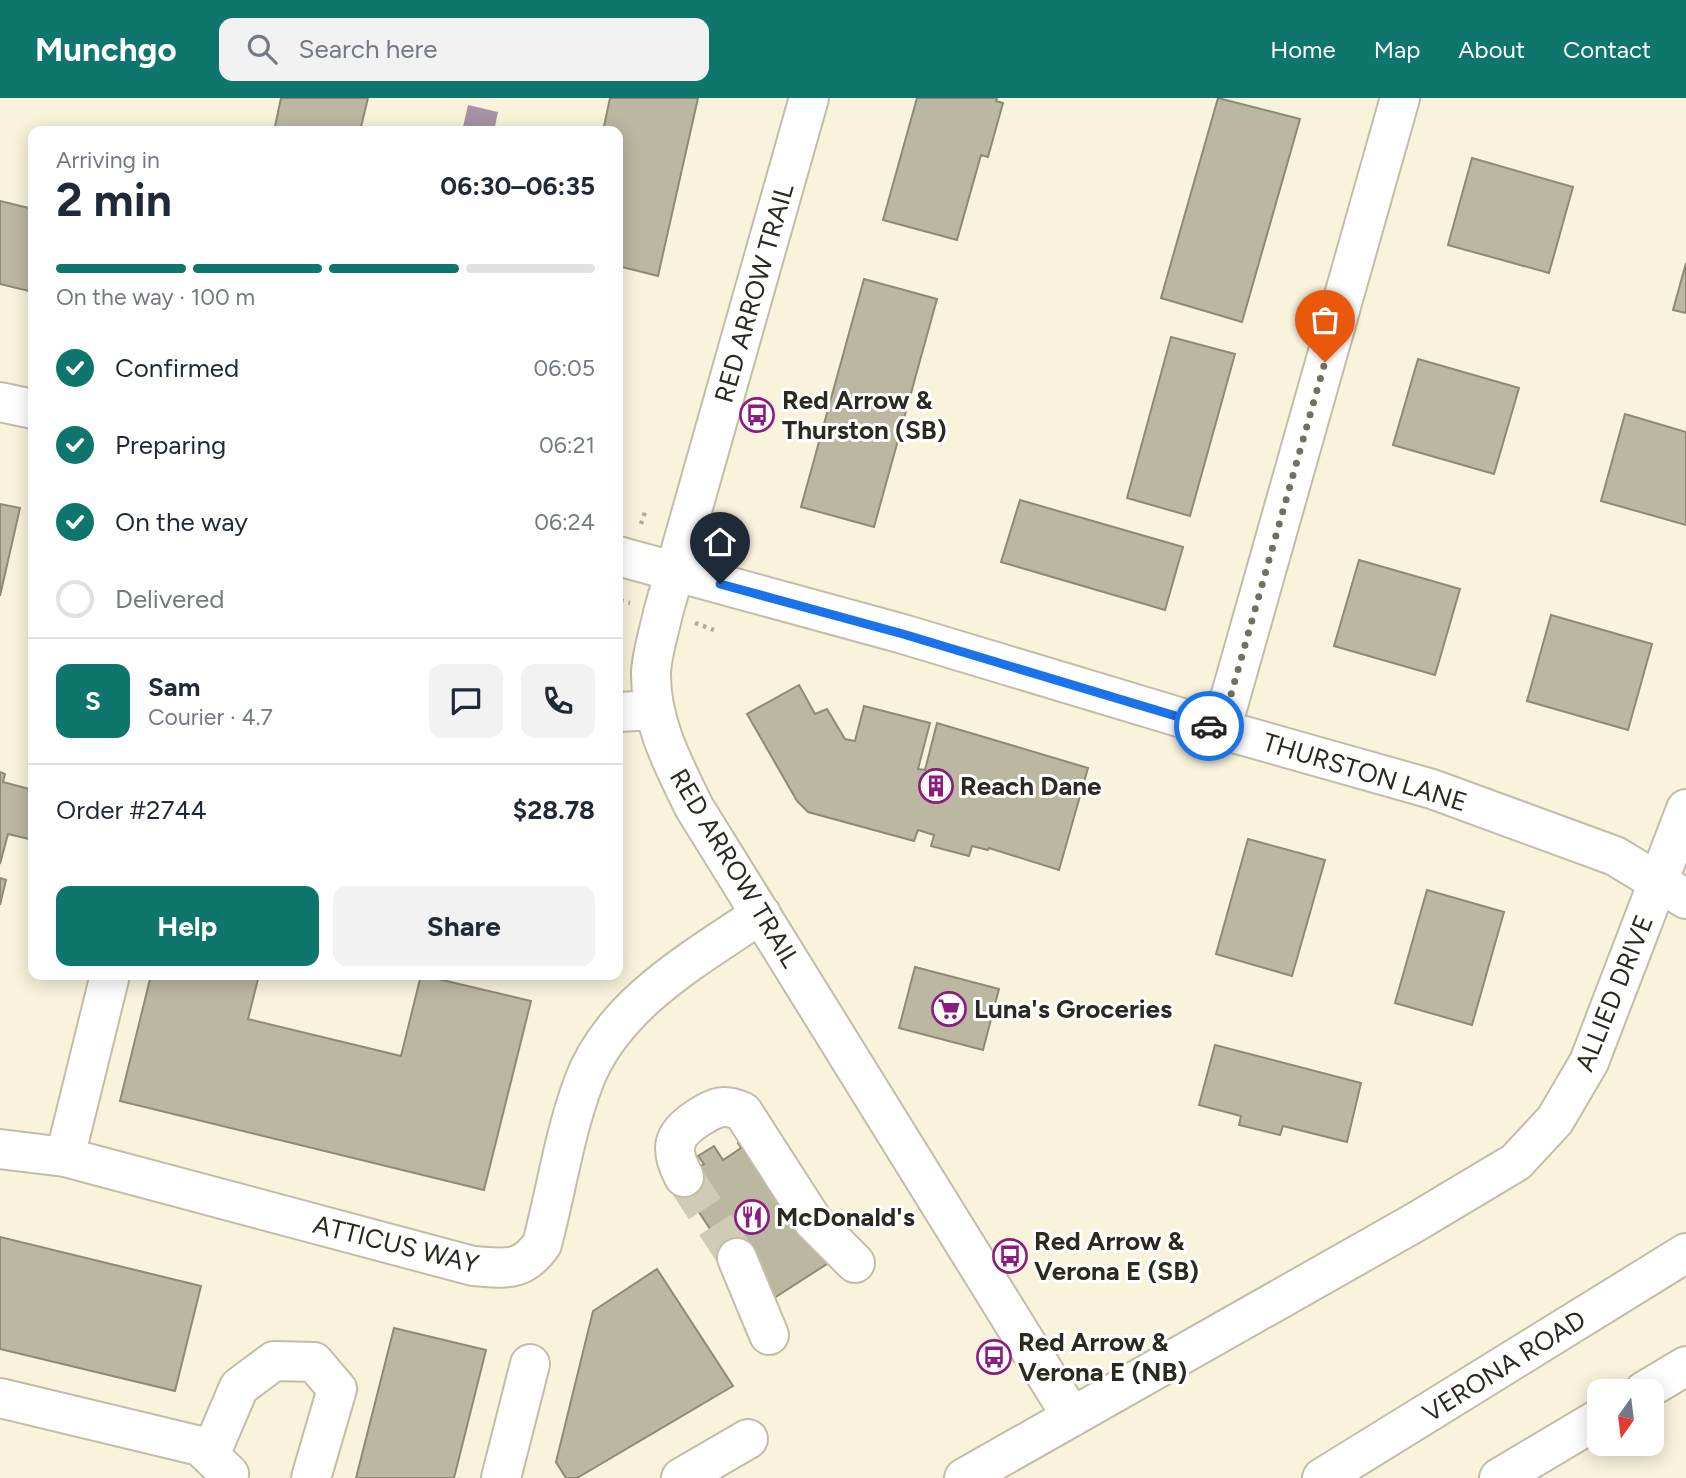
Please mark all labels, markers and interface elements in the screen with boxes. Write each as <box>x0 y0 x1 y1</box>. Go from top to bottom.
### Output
search box <box>219 18 709 81</box>
text: Munchgo <box>35 30 177 69</box>
icon: search <box>243 30 281 68</box>
text: Search here <box>299 33 438 65</box>
text: Home <box>1270 35 1336 64</box>
text: Map <box>1374 35 1420 64</box>
text: About <box>1458 35 1525 64</box>
text: Contact <box>1563 35 1651 64</box>
text: Arriving in <box>56 146 160 174</box>
text: 06:30–06:35 <box>440 170 595 202</box>
text: 2 min <box>56 172 172 228</box>
street label: RED ARROW TRAIL <box>707 179 801 406</box>
text: On the way · 100 m <box>56 283 255 311</box>
pin <box>1295 290 1355 362</box>
icon: bag <box>1306 301 1344 339</box>
icon: check <box>56 349 94 387</box>
text: Confirmed <box>115 352 239 384</box>
text: 06:05 <box>533 354 595 382</box>
place label: Red Arrow & Thurston (SB) <box>782 384 947 446</box>
bus stop icon: Red Arrow & Thurston (SB) <box>738 396 776 434</box>
icon: check <box>56 426 94 464</box>
text: Preparing <box>115 429 226 461</box>
text: 06:21 <box>539 431 595 459</box>
icon: check <box>56 503 94 541</box>
text: On the way <box>115 506 248 538</box>
text: 06:24 <box>534 508 595 536</box>
pin <box>690 512 750 584</box>
icon: home <box>701 523 739 561</box>
text: Delivered <box>115 583 224 615</box>
button: chat <box>429 664 503 738</box>
button: phone <box>521 664 595 738</box>
text: Sam <box>148 671 200 703</box>
text: S <box>85 685 101 717</box>
courier <box>1174 691 1244 761</box>
text: Courier · 4.7 <box>148 703 273 731</box>
icon: car <box>1190 707 1228 745</box>
street label: THURSTON LANE <box>1259 726 1471 818</box>
street label: RED ARROW TRAIL <box>663 763 807 974</box>
building icon: Reach Dane <box>917 767 955 805</box>
place label: Reach Dane <box>960 770 1101 802</box>
text: Order #2744 <box>56 794 207 826</box>
text: $28.78 <box>513 794 595 826</box>
button: Help <box>56 886 319 966</box>
button: Share <box>333 886 595 966</box>
street label: ALLIED DRIVE <box>1568 910 1660 1076</box>
supermarket icon: Luna's Groceries <box>930 990 968 1028</box>
place label: Luna's Groceries <box>974 993 1172 1025</box>
restaurant icon: McDonald's <box>733 1198 771 1236</box>
place label: McDonald's <box>776 1201 915 1233</box>
street label: ATTICUS WAY <box>310 1208 482 1280</box>
place label: Red Arrow & Verona E (SB) <box>1034 1225 1199 1287</box>
bus stop icon: Red Arrow & Verona E (SB) <box>991 1237 1029 1275</box>
street label: VERONA ROAD <box>1417 1303 1591 1429</box>
place label: Red Arrow & Verona E (NB) <box>1018 1326 1187 1388</box>
bus stop icon: Red Arrow & Verona E (NB) <box>975 1338 1013 1376</box>
north arrow <box>1587 1379 1664 1456</box>
map controls <box>1587 1379 1664 1456</box>

